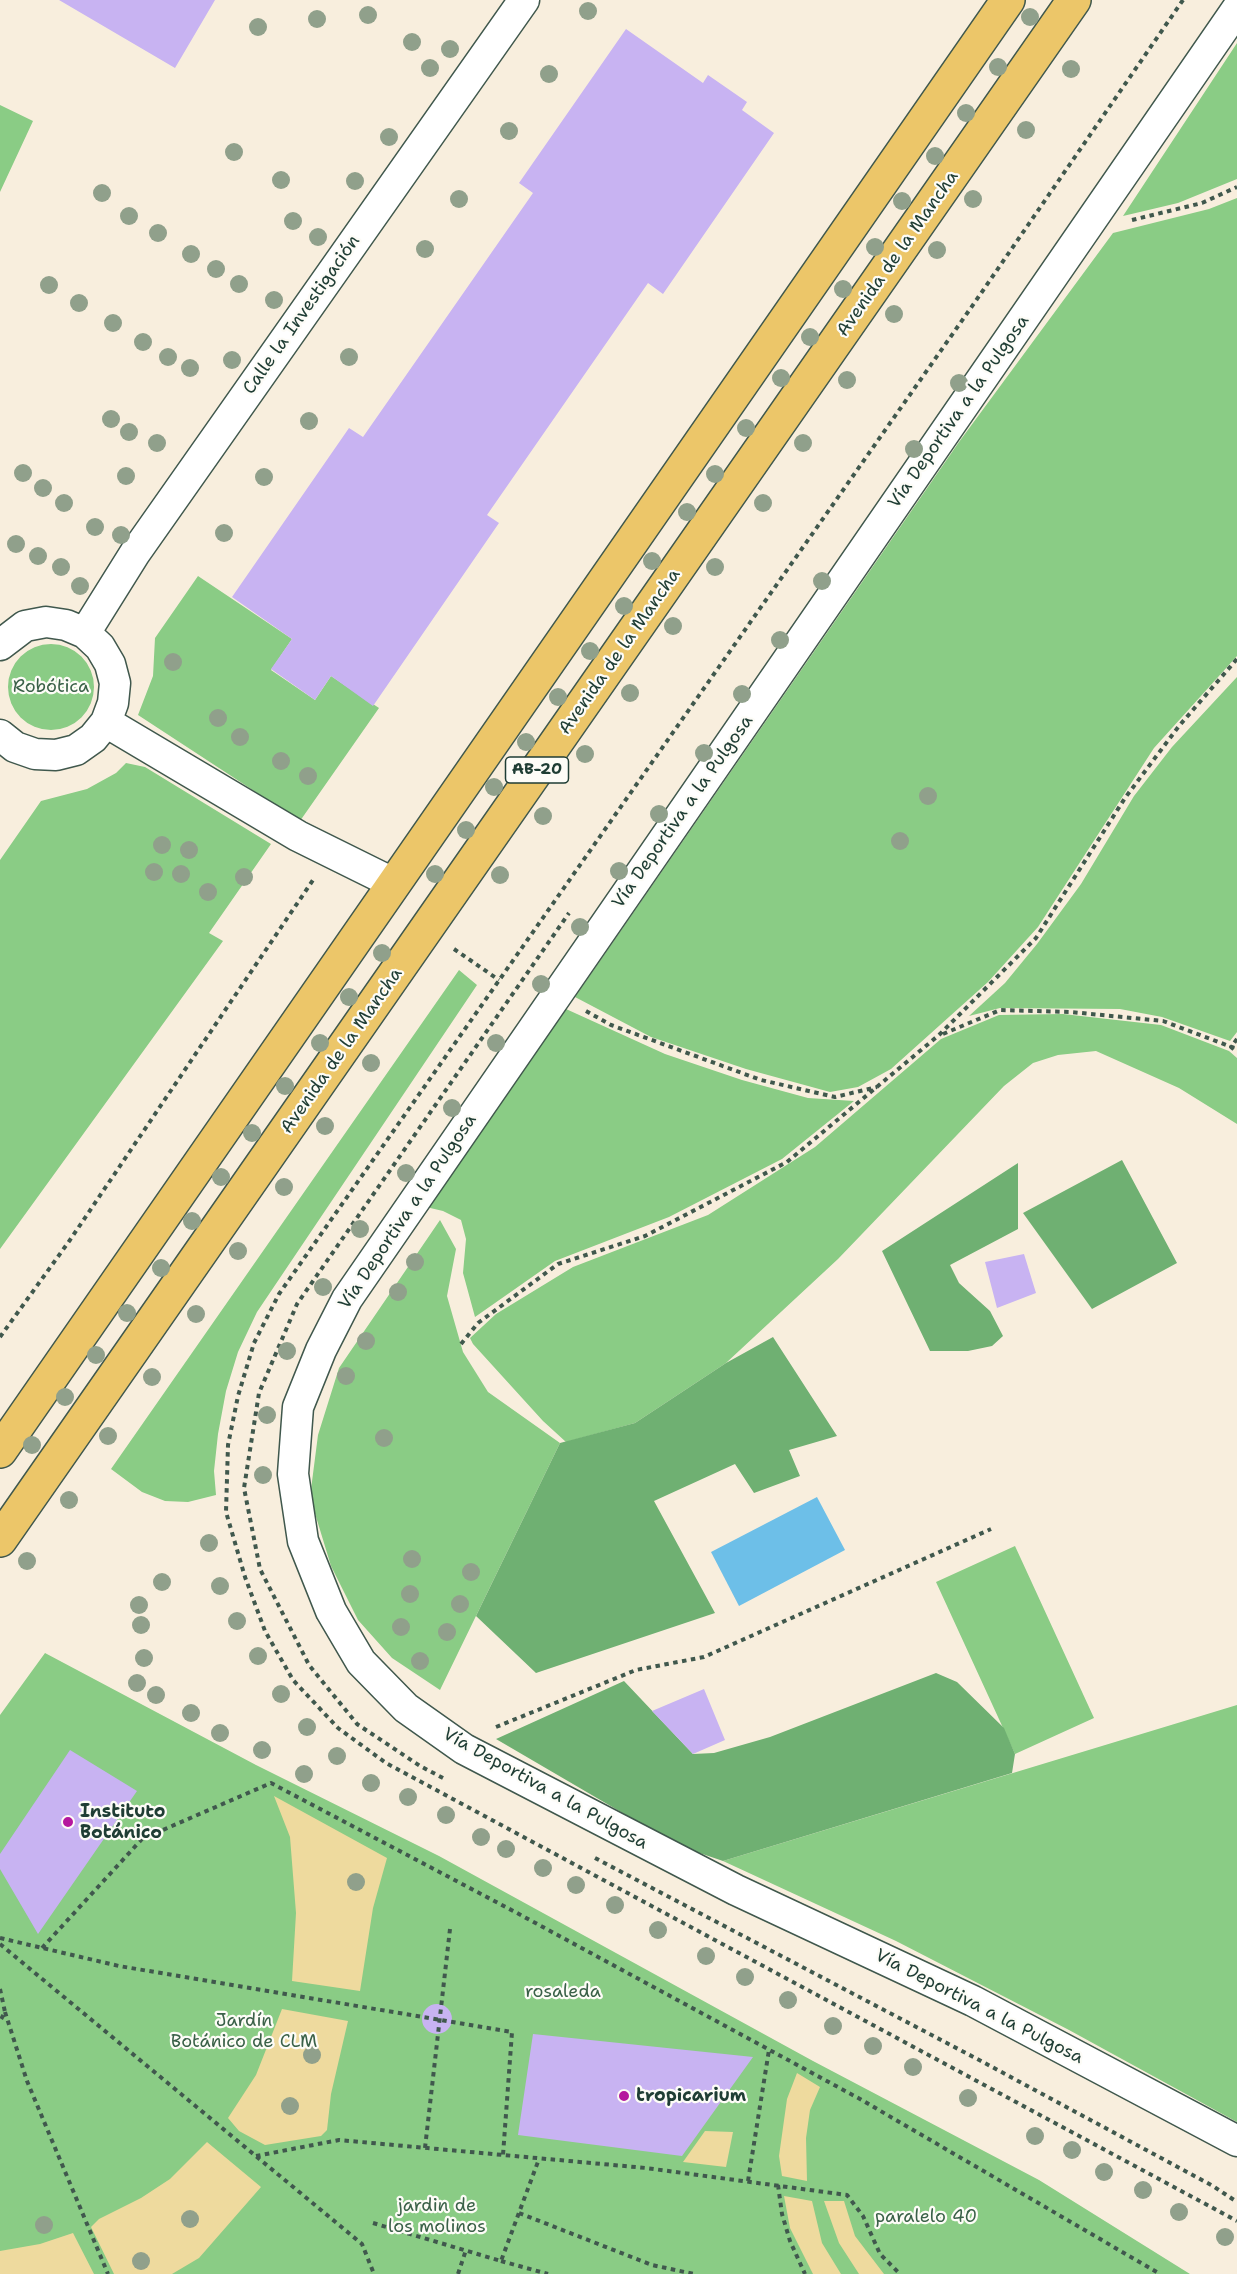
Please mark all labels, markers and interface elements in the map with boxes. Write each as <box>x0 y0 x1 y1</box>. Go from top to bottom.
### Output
street label: Avenida de la Mancha <box>833 167 963 341</box>
street label: Calle la Investigación <box>239 231 365 399</box>
street label: Vía Deportiva a la Pulgosa <box>884 311 1034 513</box>
street label: Avenida de la Mancha <box>555 565 685 739</box>
park label: Robótica <box>13 676 89 698</box>
street label: Vía Deportiva a la Pulgosa <box>608 711 758 913</box>
road number: AB-20 <box>506 757 568 783</box>
street label: Avenida de la Mancha <box>277 964 407 1138</box>
street label: Vía Deportiva a la Pulgosa <box>335 1110 481 1314</box>
street label: Vía Deportiva a la Pulgosa <box>439 1724 651 1854</box>
place label: Instituto Botánico <box>80 1801 166 1844</box>
marker: Instituto Botánico <box>61 1815 75 1829</box>
street label: Vía Deportiva a la Pulgosa <box>871 1945 1087 2069</box>
park label: rosaleda <box>525 1981 601 2003</box>
park label: Jardín Botánico de CLM <box>171 2010 317 2052</box>
place label: tropicarium <box>636 2085 746 2107</box>
marker: tropicarium <box>617 2089 631 2103</box>
park label: jardin de los molinos <box>388 2195 486 2238</box>
park label: paralelo 40 <box>875 2206 977 2228</box>

